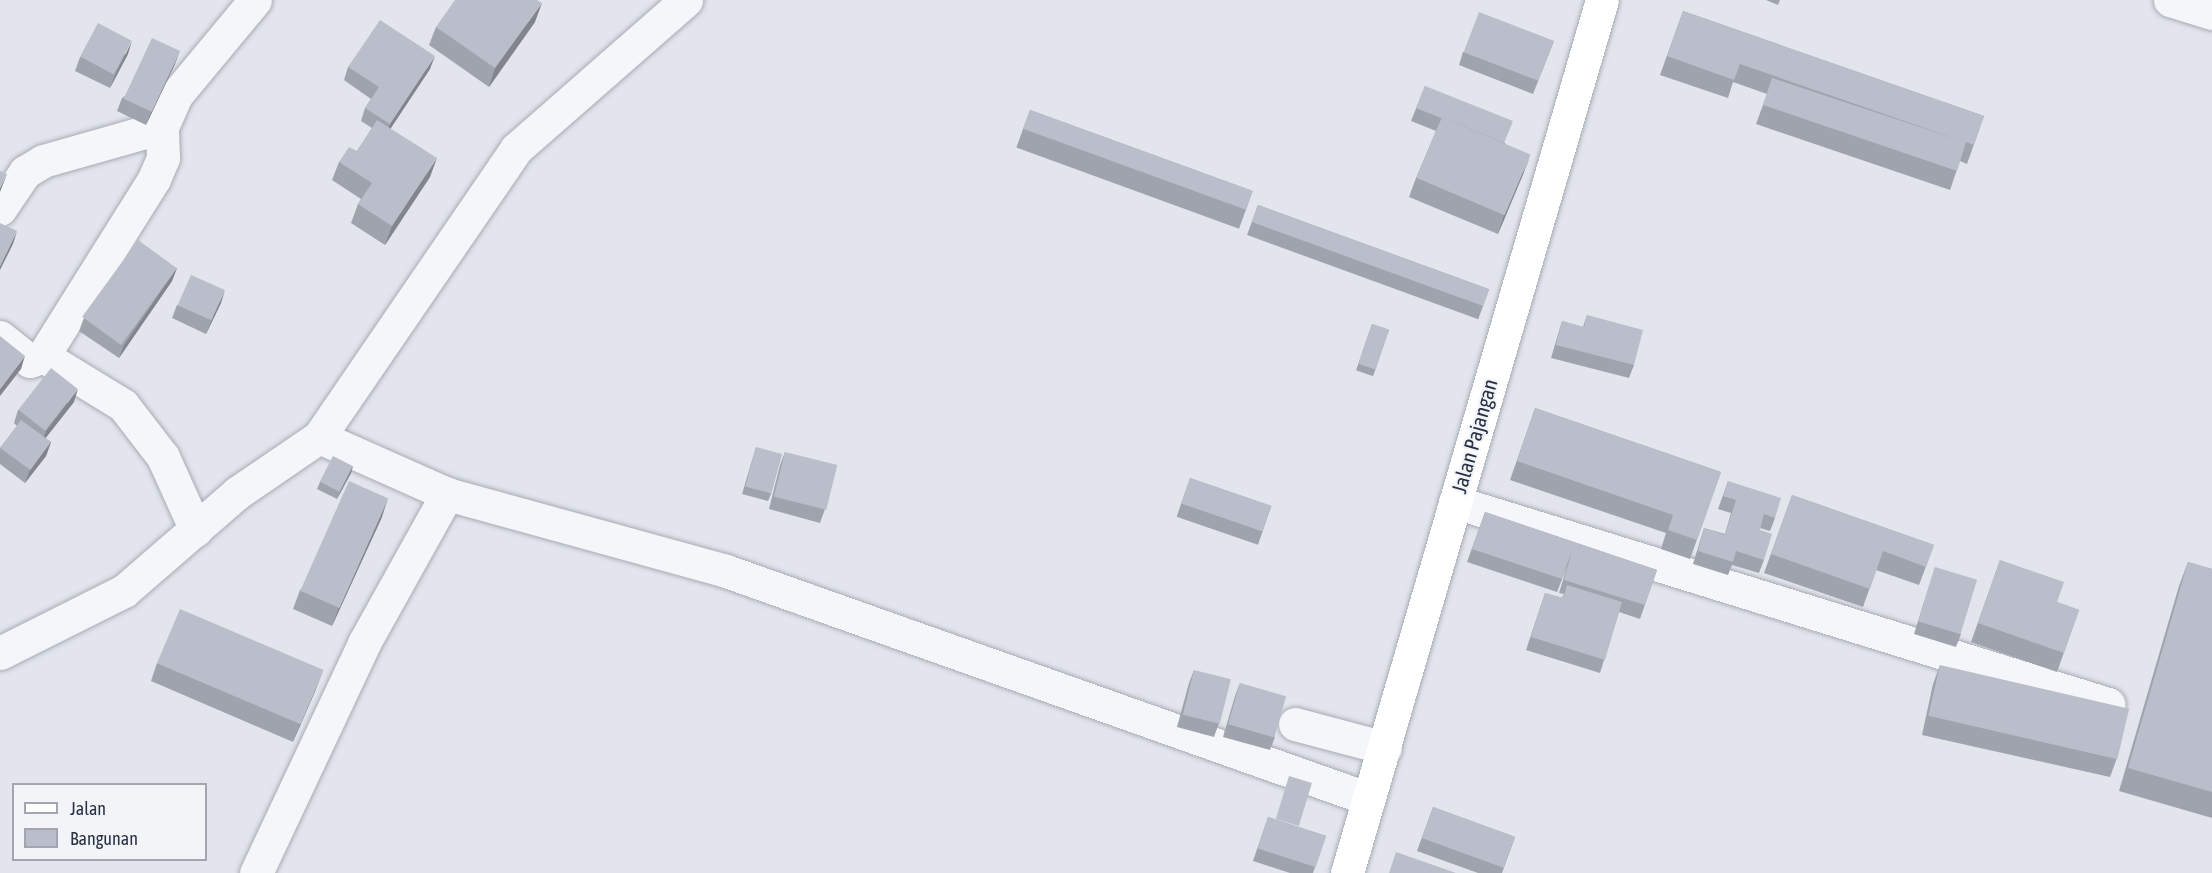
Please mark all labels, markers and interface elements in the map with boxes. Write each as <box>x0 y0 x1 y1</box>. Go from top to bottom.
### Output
street label: Jalan Pajangan <box>1446 376 1502 496</box>
legend <box>12 783 207 861</box>
text: Jalan <box>70 798 106 819</box>
text: Bangunan <box>70 828 138 849</box>

